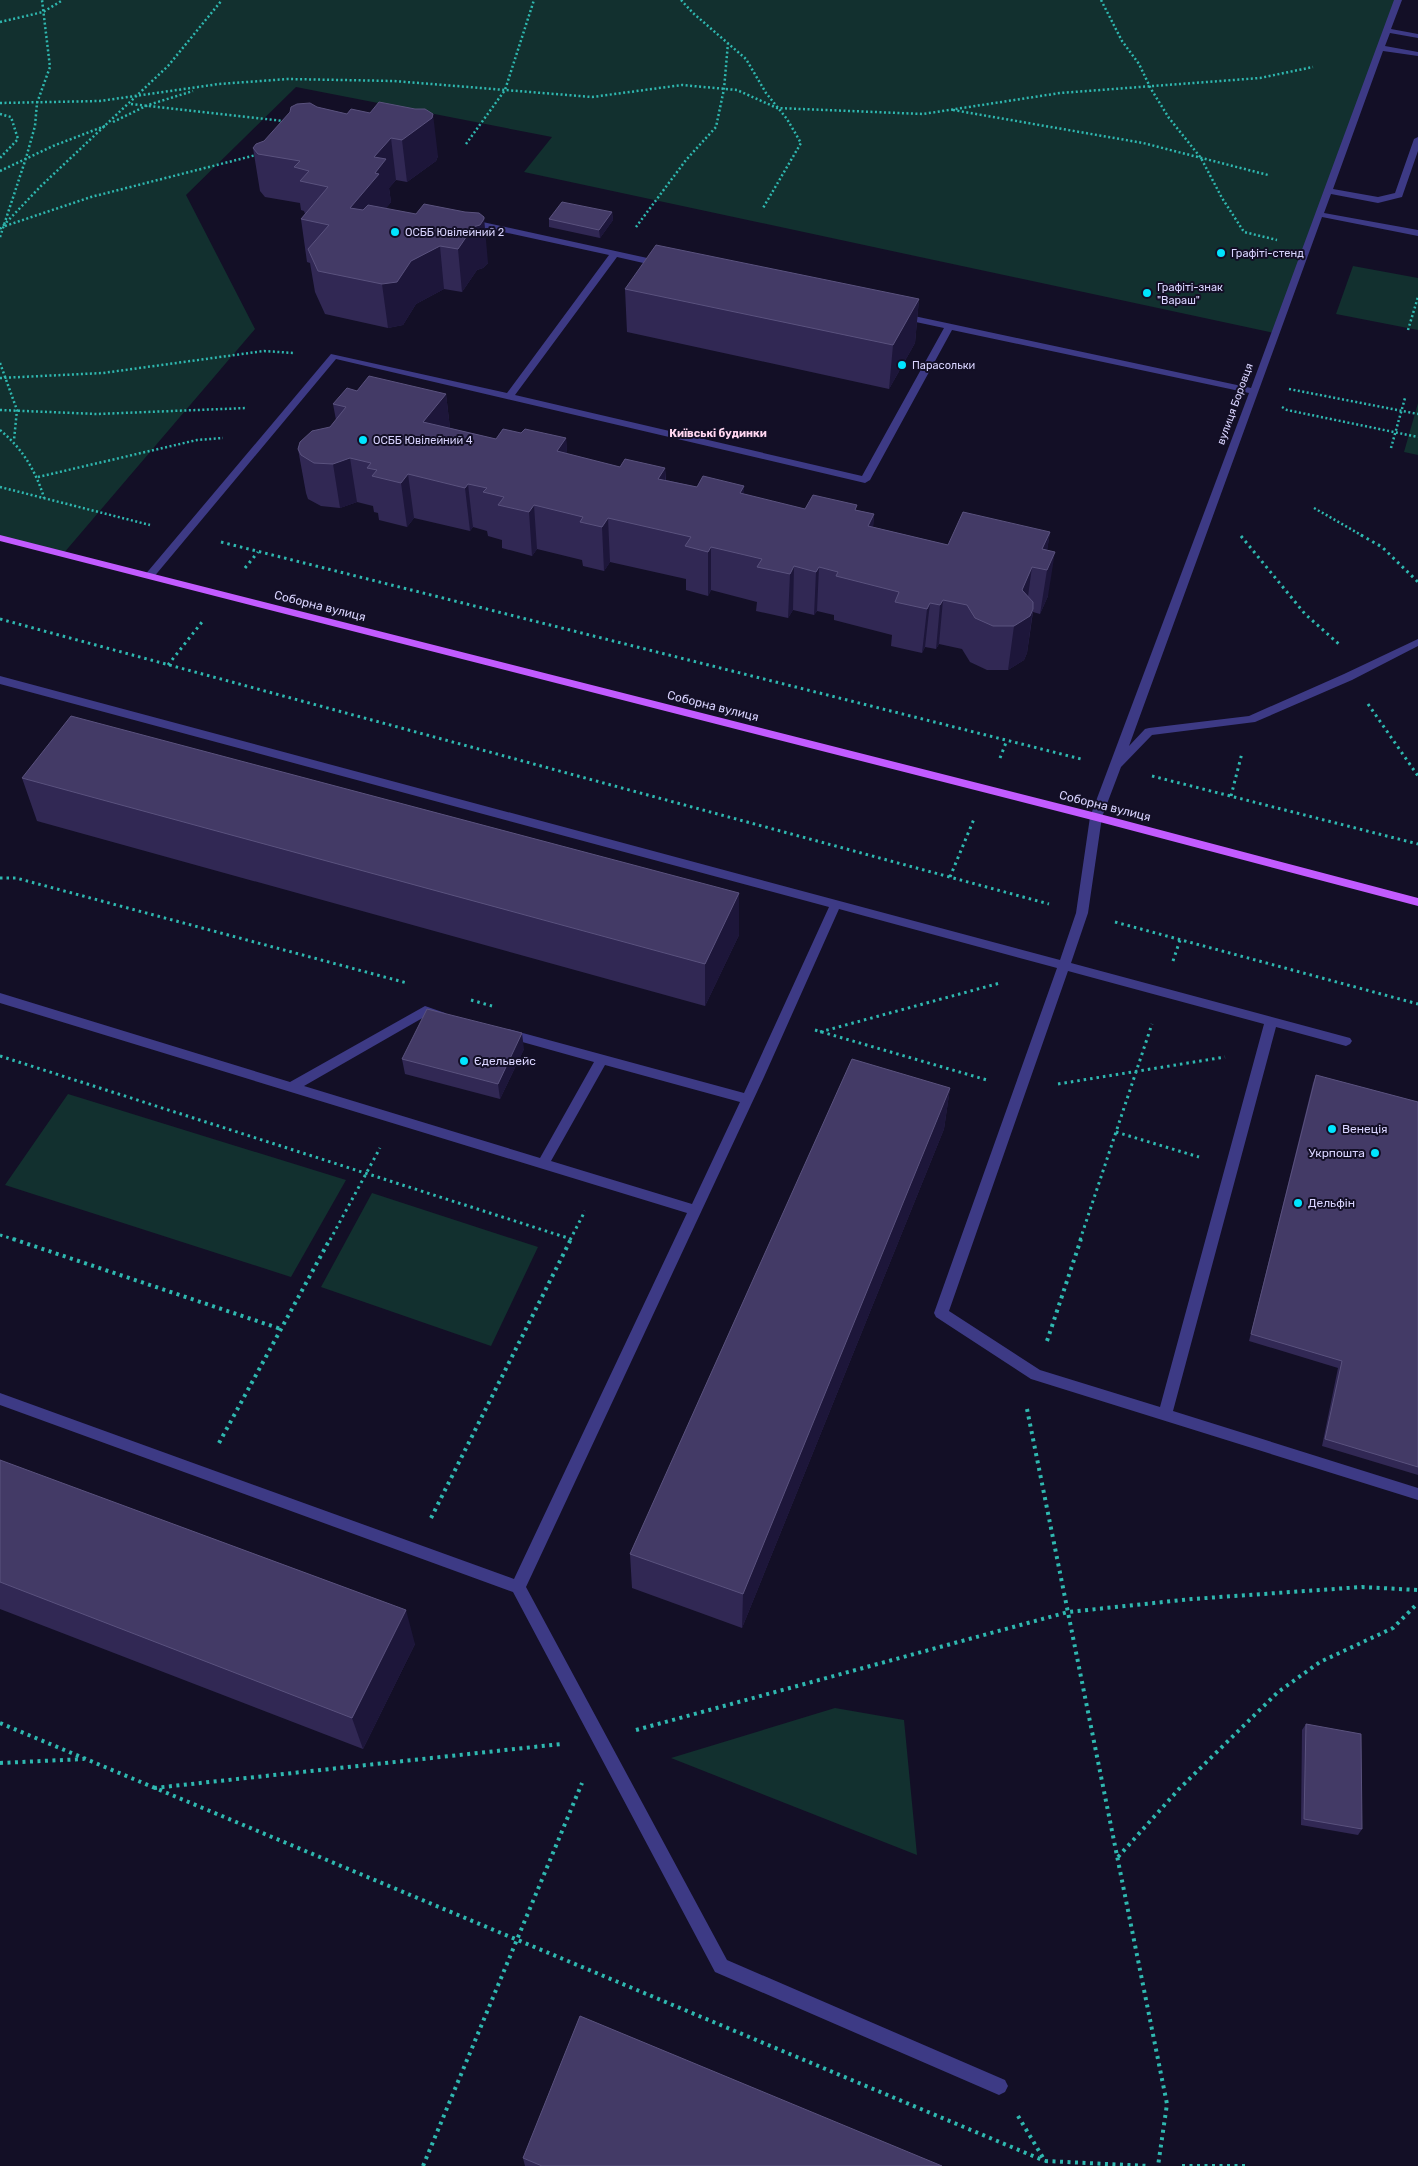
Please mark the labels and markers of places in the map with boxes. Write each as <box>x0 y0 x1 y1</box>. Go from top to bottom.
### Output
marker: ОСББ Ювілейний 2 <box>389 226 401 238</box>
place label: ОСББ Ювілейний 2 <box>405 226 504 239</box>
marker: Графіті-стенд <box>1215 247 1227 259</box>
place label: Графіті-стенд <box>1231 247 1304 260</box>
place label: Графіті-знак "Вараш" <box>1157 281 1223 307</box>
marker: Графіті-знак "Вараш" <box>1141 287 1153 299</box>
marker: Парасольки <box>896 359 908 371</box>
place label: Парасольки <box>912 359 975 372</box>
marker: ОСББ Ювілейний 4 <box>357 434 369 446</box>
place label: ОСББ Ювілейний 4 <box>373 434 473 447</box>
place label: Єдельвейс <box>474 1054 536 1068</box>
marker: Єдельвейс <box>458 1055 470 1067</box>
place label: Венеція <box>1342 1122 1388 1136</box>
marker: Венеція <box>1326 1123 1338 1135</box>
place label: Укрпошта <box>1309 1146 1365 1160</box>
marker: Укрпошта <box>1369 1147 1381 1159</box>
place label: Дельфін <box>1308 1196 1355 1210</box>
marker: Дельфін <box>1292 1197 1304 1209</box>

